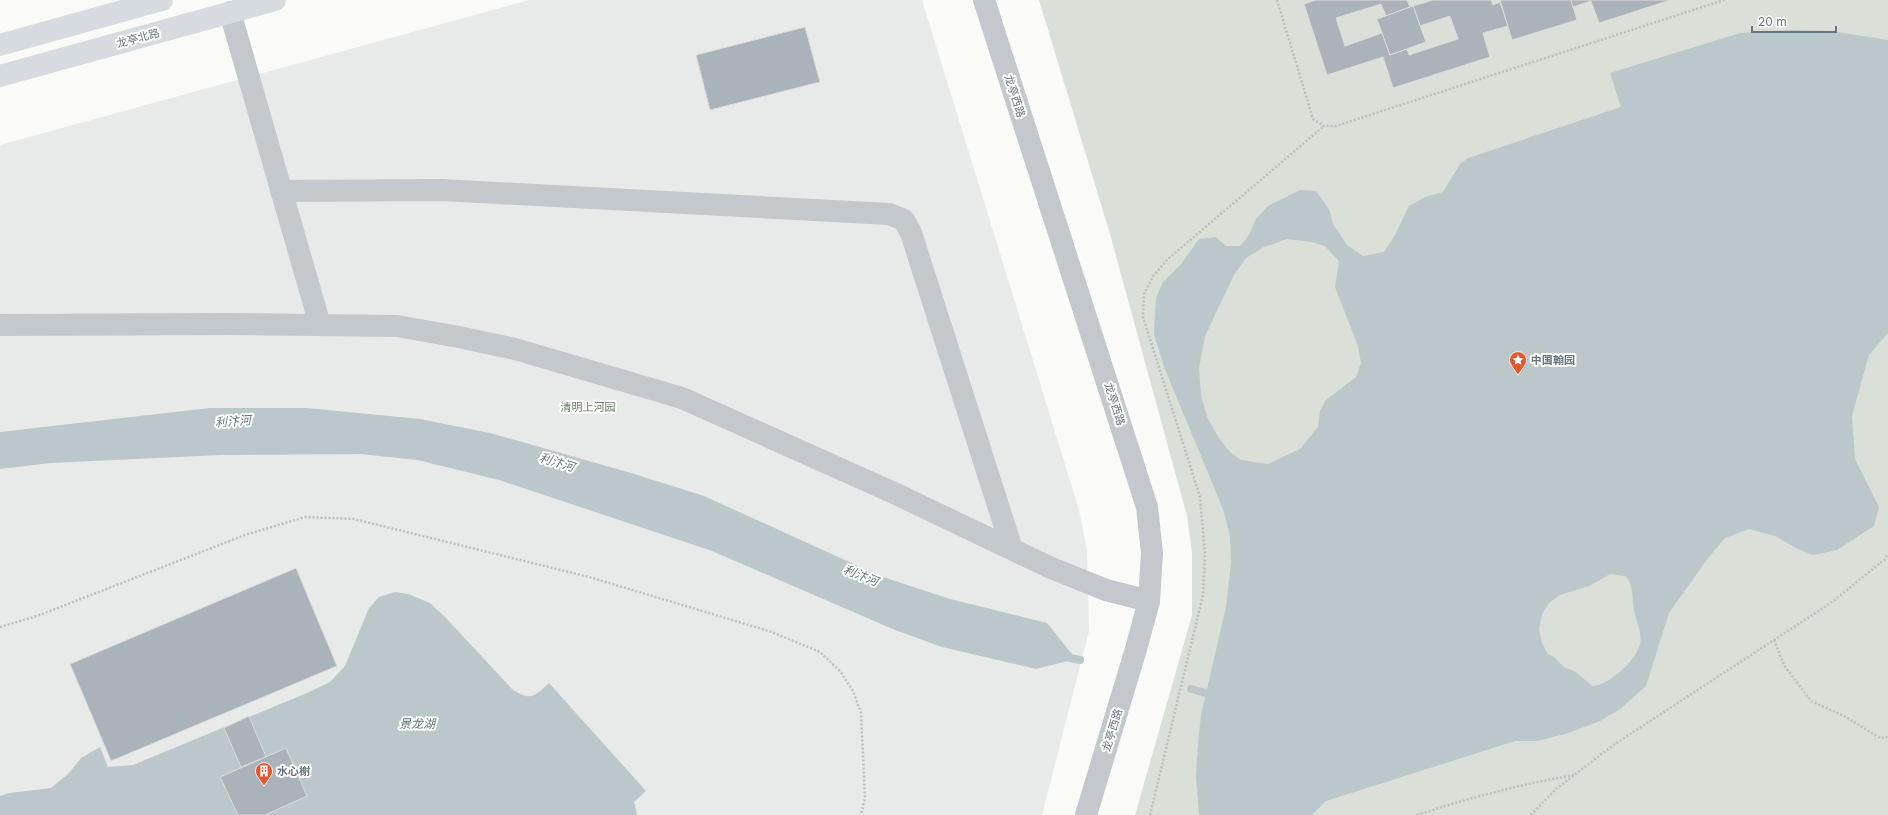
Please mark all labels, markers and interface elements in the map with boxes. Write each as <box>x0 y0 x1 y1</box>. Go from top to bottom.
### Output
scale bar <box>1752 8 1836 34</box>
text: 20 m <box>1758 14 1787 29</box>
street label: 龙亭北路 <box>115 26 161 50</box>
street label: 龙亭西路 <box>1002 73 1028 119</box>
place icon: 中国翰园 <box>1508 350 1528 375</box>
place label: 中国翰园 <box>1531 353 1575 367</box>
street label: 龙亭西路 <box>1102 381 1128 427</box>
park label: 清明上河园 <box>561 400 616 414</box>
water label: 利汴河 <box>215 412 253 430</box>
water label: 利汴河 <box>538 450 578 475</box>
water label: 利汴河 <box>841 561 882 589</box>
street label: 龙亭西路 <box>1099 707 1125 753</box>
water label: 景龙湖 <box>399 716 437 731</box>
building icon: 水心榭 <box>254 761 274 786</box>
place label: 水心榭 <box>277 764 310 778</box>

